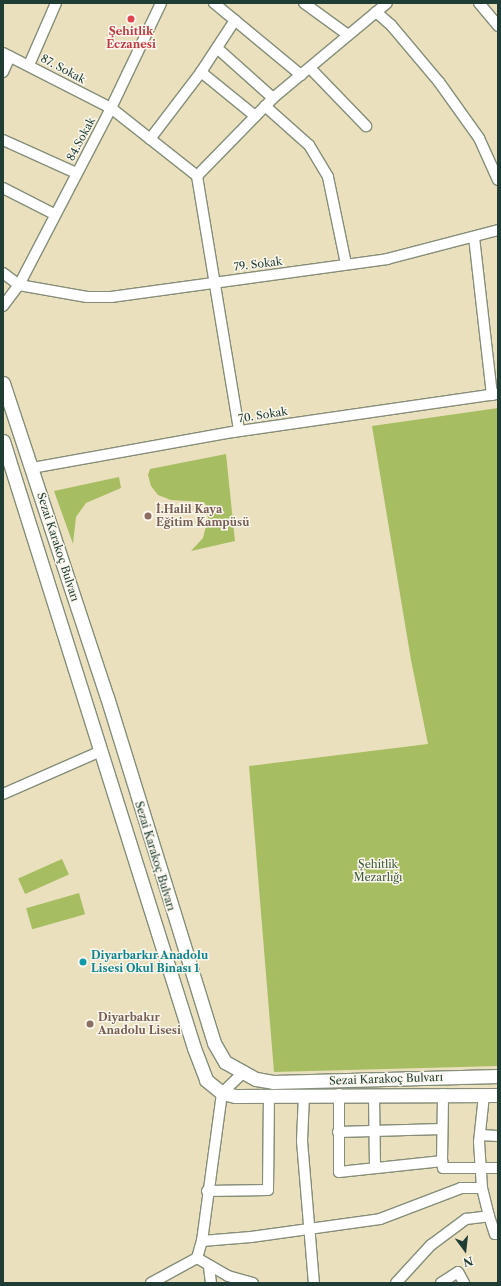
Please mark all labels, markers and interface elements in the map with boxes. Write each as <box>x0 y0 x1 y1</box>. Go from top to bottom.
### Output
marker: Şehitlik Eczanesi <box>126 14 136 24</box>
place label: Şehitlik Eczanesi <box>106 25 156 51</box>
street label: 87. Sokak <box>38 52 88 86</box>
street label: 84.Sokak <box>64 115 98 163</box>
street label: 79. Sokak <box>233 254 283 274</box>
street label: 70. Sokak <box>237 405 289 425</box>
street label: Sezai Karakoç Bulvarı <box>34 491 82 603</box>
place label: İ.Halil Kaya Eğitim Kampüsü <box>156 503 249 529</box>
marker: İ.Halil Kaya Eğitim Kampüsü <box>143 511 153 521</box>
street label: Sezai Karakoç Bulvarı <box>132 800 178 912</box>
park label: Şehitlik Mezarlığı <box>354 858 402 884</box>
place label: Diyarbarkır Anadolu Lisesi Okul Binası 1 <box>91 949 209 975</box>
marker: Diyarbarkır Anadolu Lisesi Okul Binası 1 <box>78 957 88 967</box>
place label: Diyarbakır Anadolu Lisesi <box>98 1011 181 1037</box>
marker: Diyarbakır Anadolu Lisesi <box>85 1019 95 1029</box>
street label: Sezai Karakoç Bulvarı <box>329 1070 443 1088</box>
north arrow <box>445 1230 485 1270</box>
text: N <box>462 1254 475 1270</box>

